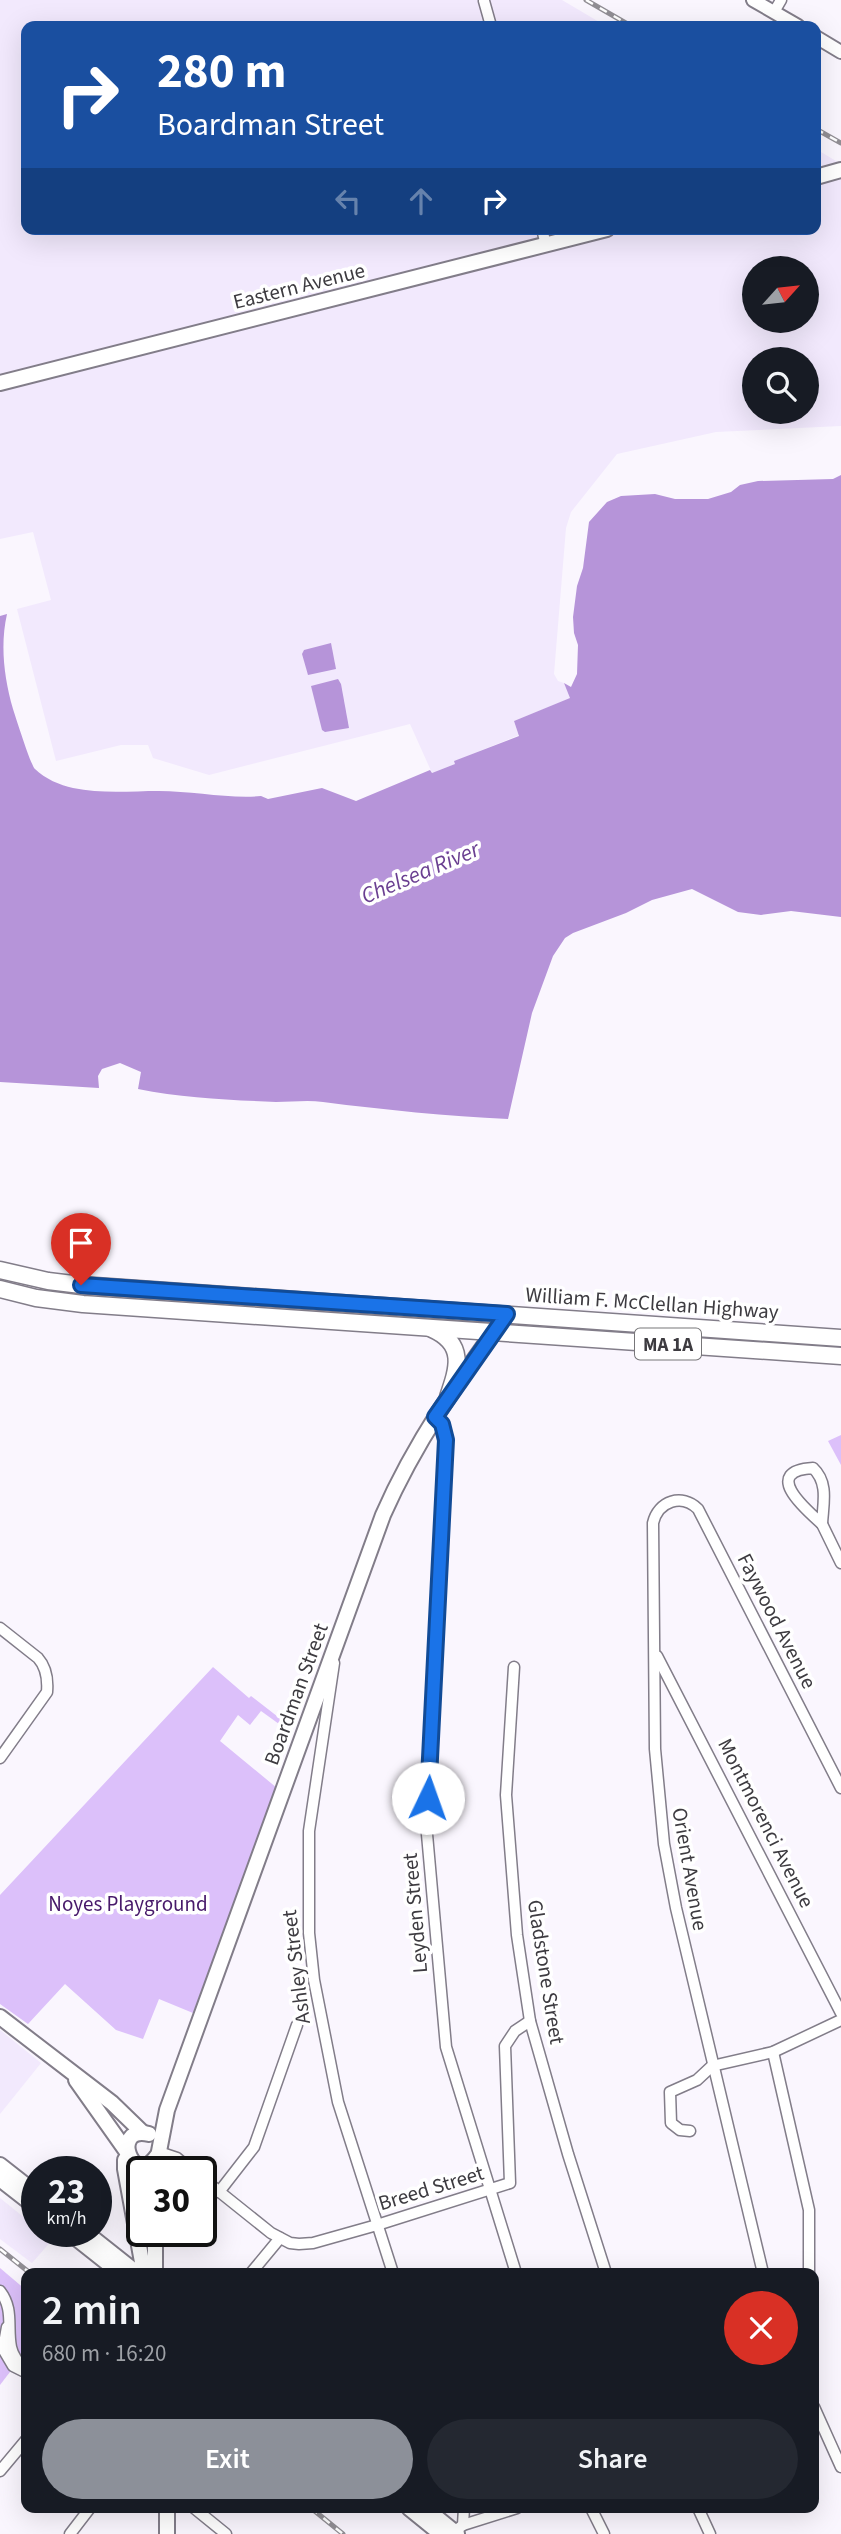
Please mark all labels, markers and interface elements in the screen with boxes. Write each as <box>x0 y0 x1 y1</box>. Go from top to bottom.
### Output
text: 280 m <box>157 37 286 107</box>
icon: right <box>42 49 133 140</box>
text: Boardman Street <box>157 102 384 148</box>
icon: left <box>329 182 367 220</box>
icon: ahead <box>402 182 440 220</box>
icon: right <box>475 182 513 220</box>
street label: Eastern Avenue <box>230 255 368 317</box>
north arrow <box>742 256 819 332</box>
map controls <box>742 256 819 424</box>
button: search <box>742 347 819 424</box>
water label: Chelsea River <box>356 832 486 912</box>
pin <box>51 1213 111 1285</box>
icon: arrive <box>62 1224 100 1262</box>
street label: William F. McClellan Highway <box>524 1279 780 1327</box>
road number: MA 1A <box>635 1328 701 1360</box>
street label: Faywood Avenue <box>730 1548 824 1694</box>
street label: Boardman Street <box>256 1619 336 1769</box>
street label: Montmorenci Avenue <box>710 1733 822 1913</box>
position arrow <box>391 1761 465 1835</box>
street label: Orient Avenue <box>664 1805 716 1933</box>
street label: Leyden Street <box>395 1852 435 1974</box>
park label: Noyes Playground <box>48 1889 208 1919</box>
street label: Gladstone Street <box>520 1898 572 2046</box>
street label: Ashley Street <box>274 1908 318 2026</box>
speed limit sign: 30 <box>126 2156 217 2247</box>
street label: Breed Street <box>375 2158 487 2218</box>
text: 23 <box>48 2167 85 2217</box>
text: km/h <box>47 2206 86 2231</box>
text: 2 min <box>42 2281 142 2341</box>
button: close <box>724 2291 798 2365</box>
text: 680 m · 16:20 <box>42 2337 166 2370</box>
button: Exit <box>42 2419 413 2499</box>
button: Share <box>427 2419 798 2499</box>

